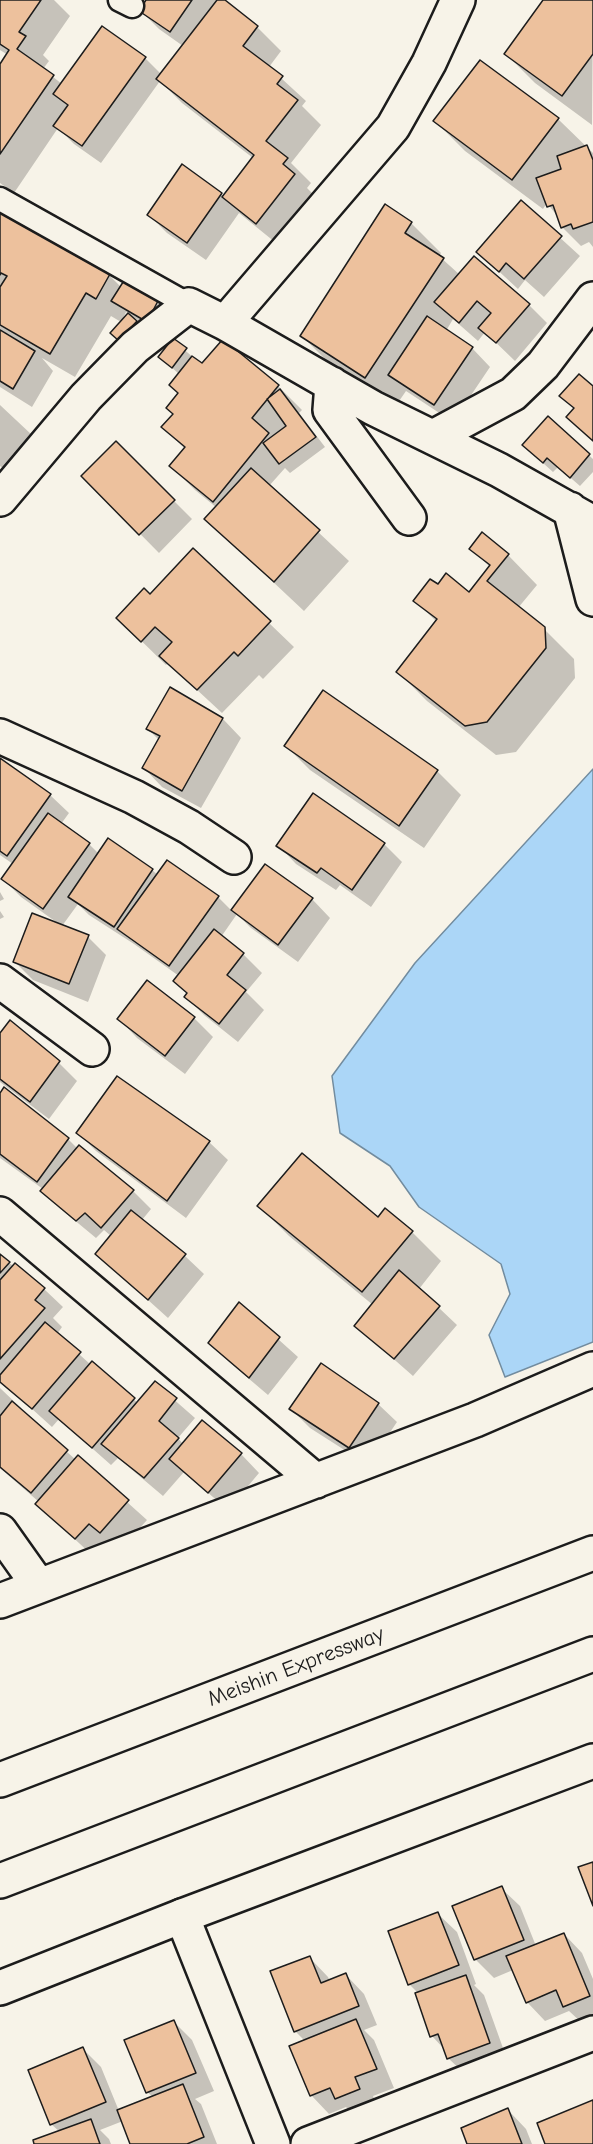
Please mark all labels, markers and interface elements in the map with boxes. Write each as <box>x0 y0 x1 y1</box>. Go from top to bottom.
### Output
street label: Meishin Expressway <box>204 1621 388 1713</box>

